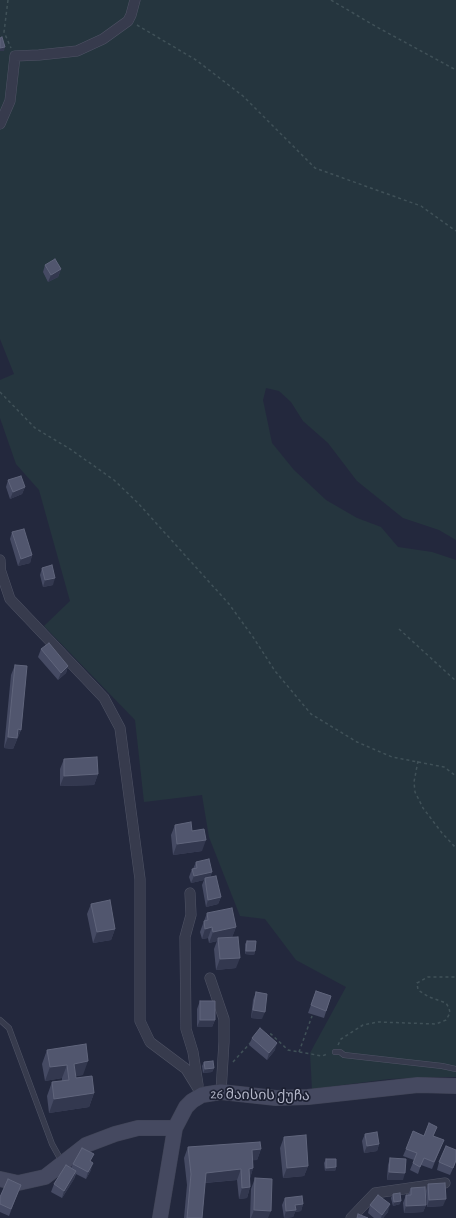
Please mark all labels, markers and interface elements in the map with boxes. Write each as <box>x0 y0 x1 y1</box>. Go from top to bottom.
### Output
street label: 26 მაისის ქუჩა <box>210 1086 310 1104</box>

